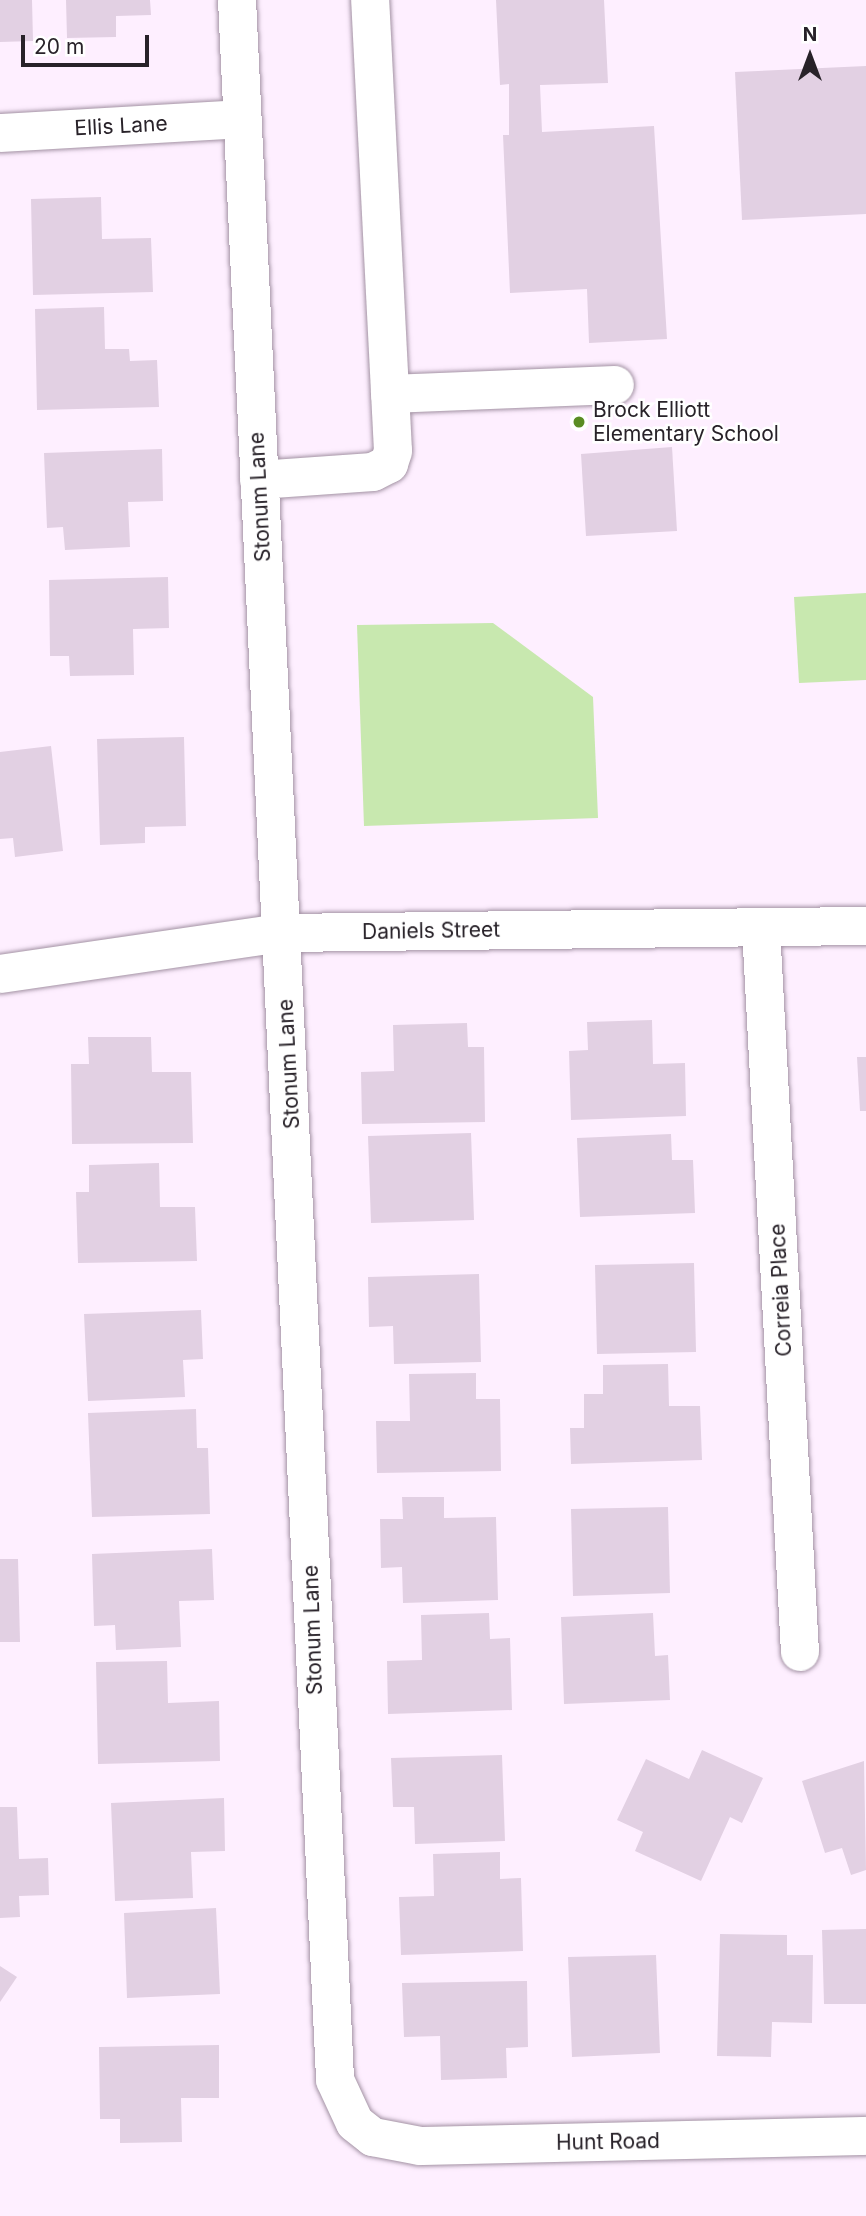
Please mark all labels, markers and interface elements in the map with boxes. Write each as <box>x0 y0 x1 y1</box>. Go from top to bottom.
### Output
scale bar <box>24 21 152 65</box>
north arrow <box>775 21 845 91</box>
text: N <box>803 23 817 46</box>
text: 20 m <box>34 34 84 59</box>
street label: Ellis Lane <box>74 111 168 141</box>
place label: Brock Elliott Elementary School <box>593 397 779 447</box>
marker: Brock Elliott Elementary School <box>571 414 587 430</box>
street label: Stonum Lane <box>244 431 276 563</box>
street label: Daniels Street <box>362 917 500 945</box>
street label: Stonum Lane <box>273 998 305 1130</box>
street label: Correia Place <box>765 1223 797 1357</box>
street label: Stonum Lane <box>298 1565 328 1695</box>
street label: Hunt Road <box>556 2128 660 2156</box>

